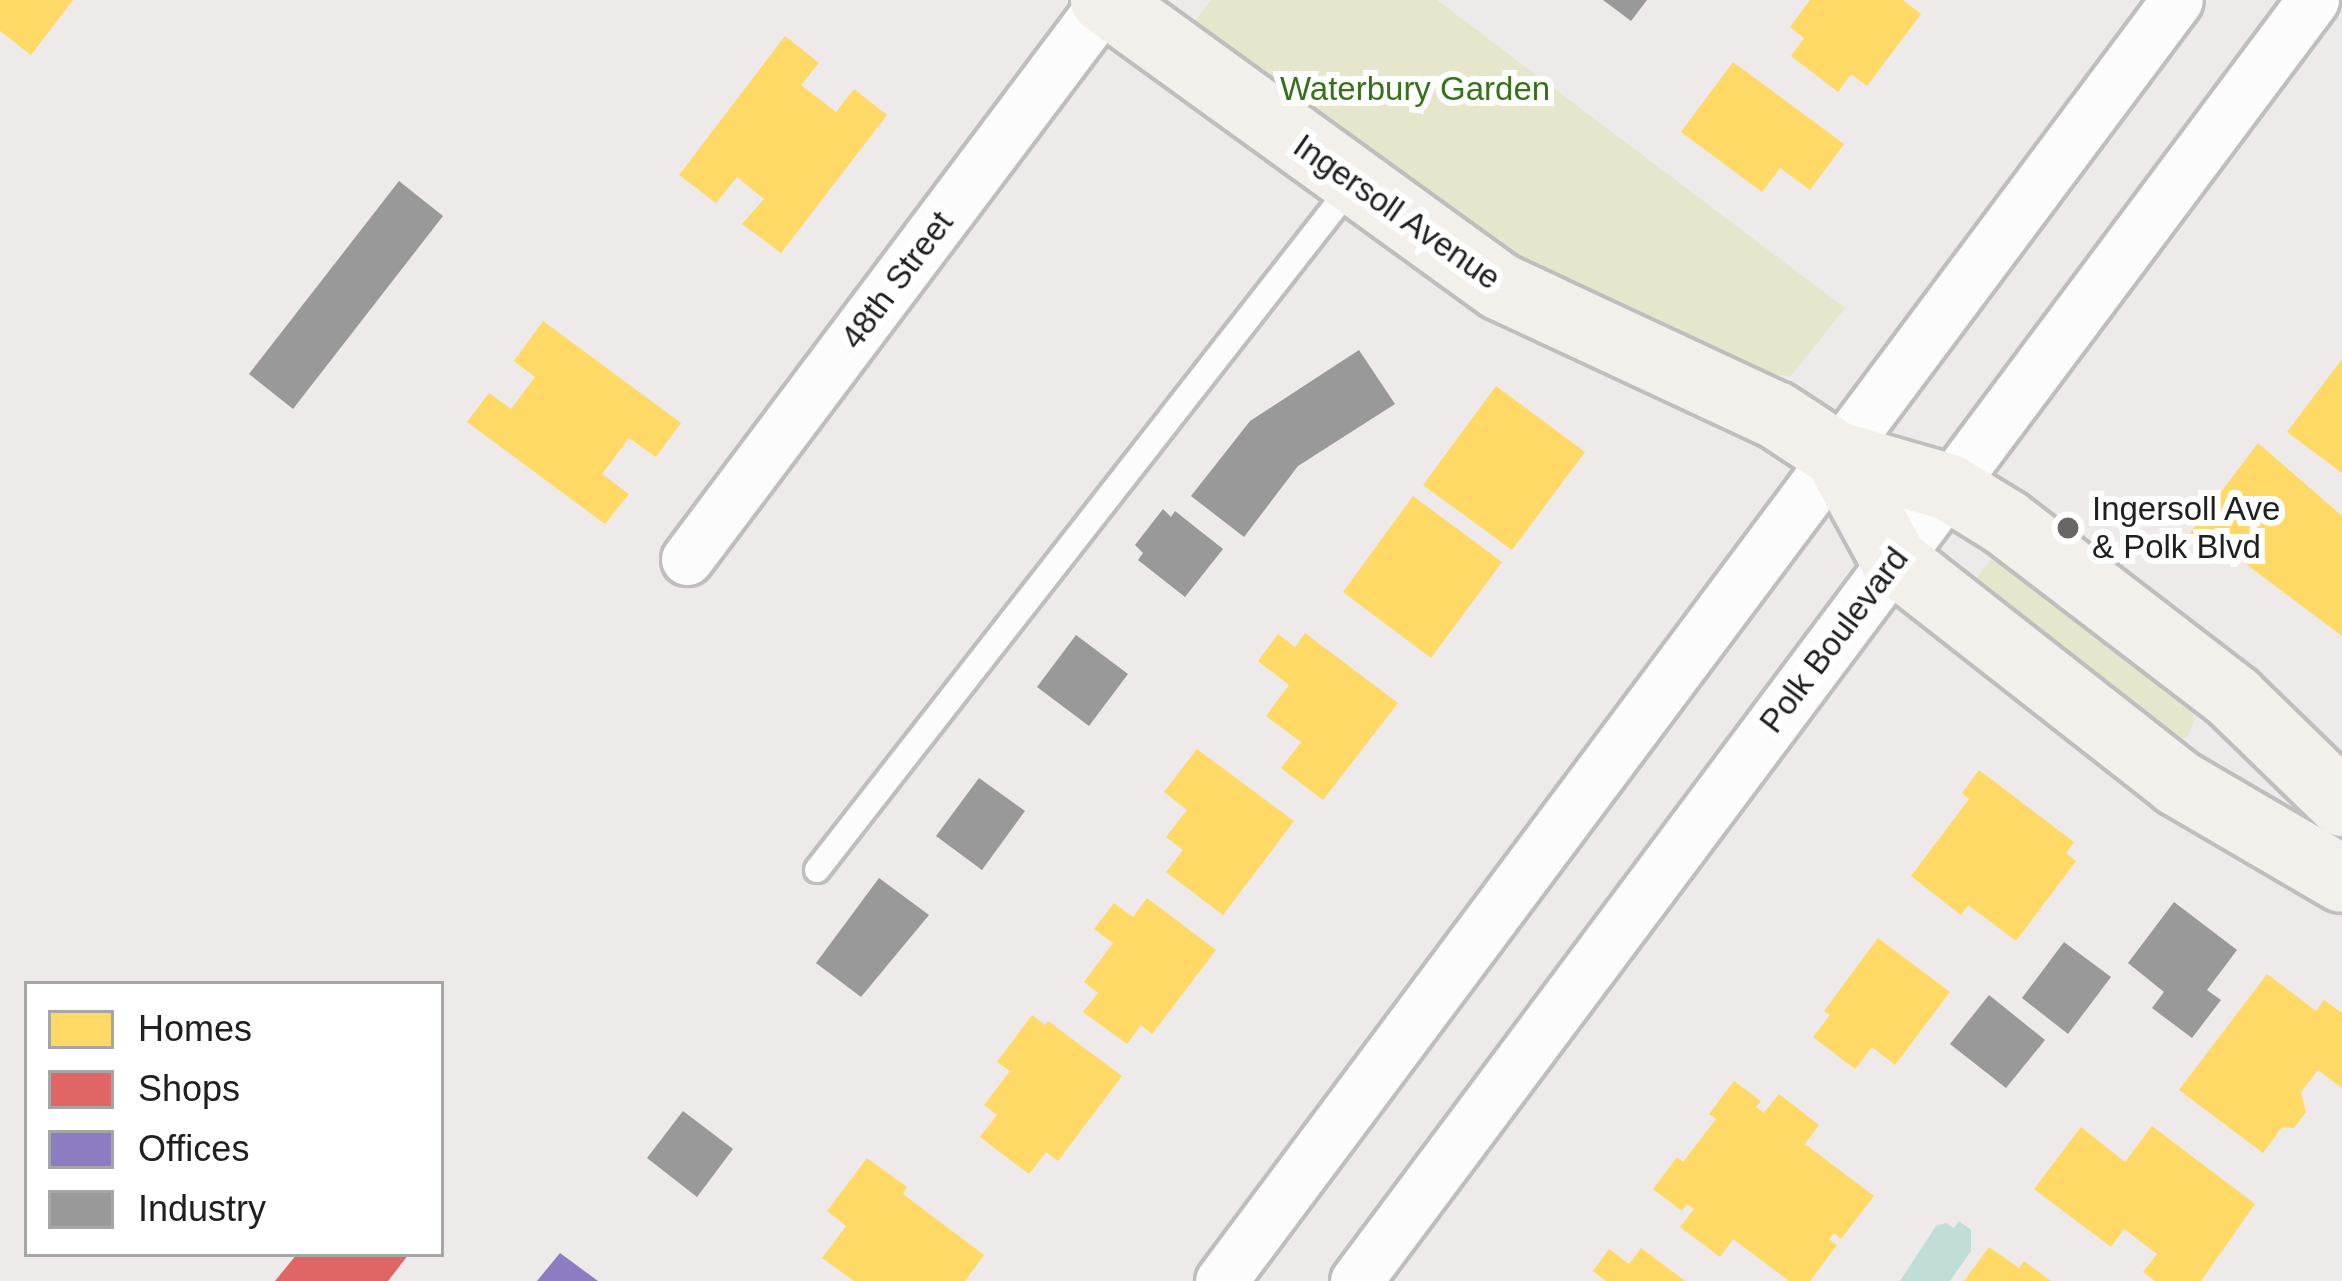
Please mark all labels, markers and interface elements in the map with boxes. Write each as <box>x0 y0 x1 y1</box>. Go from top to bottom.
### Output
park label: Waterbury Garden <box>1280 69 1550 109</box>
street label: Ingersoll Avenue <box>1285 125 1509 299</box>
street label: 48th Street <box>833 204 961 356</box>
place label: Ingersoll Ave & Polk Blvd <box>2092 489 2282 567</box>
marker: Ingersoll Ave & Polk Blvd <box>2055 515 2081 541</box>
street label: Polk Boulevard <box>1751 539 1917 741</box>
legend <box>24 981 444 1257</box>
text: Homes <box>138 1008 252 1049</box>
text: Shops <box>138 1068 240 1109</box>
text: Offices <box>138 1128 249 1169</box>
text: Industry <box>138 1188 266 1229</box>

